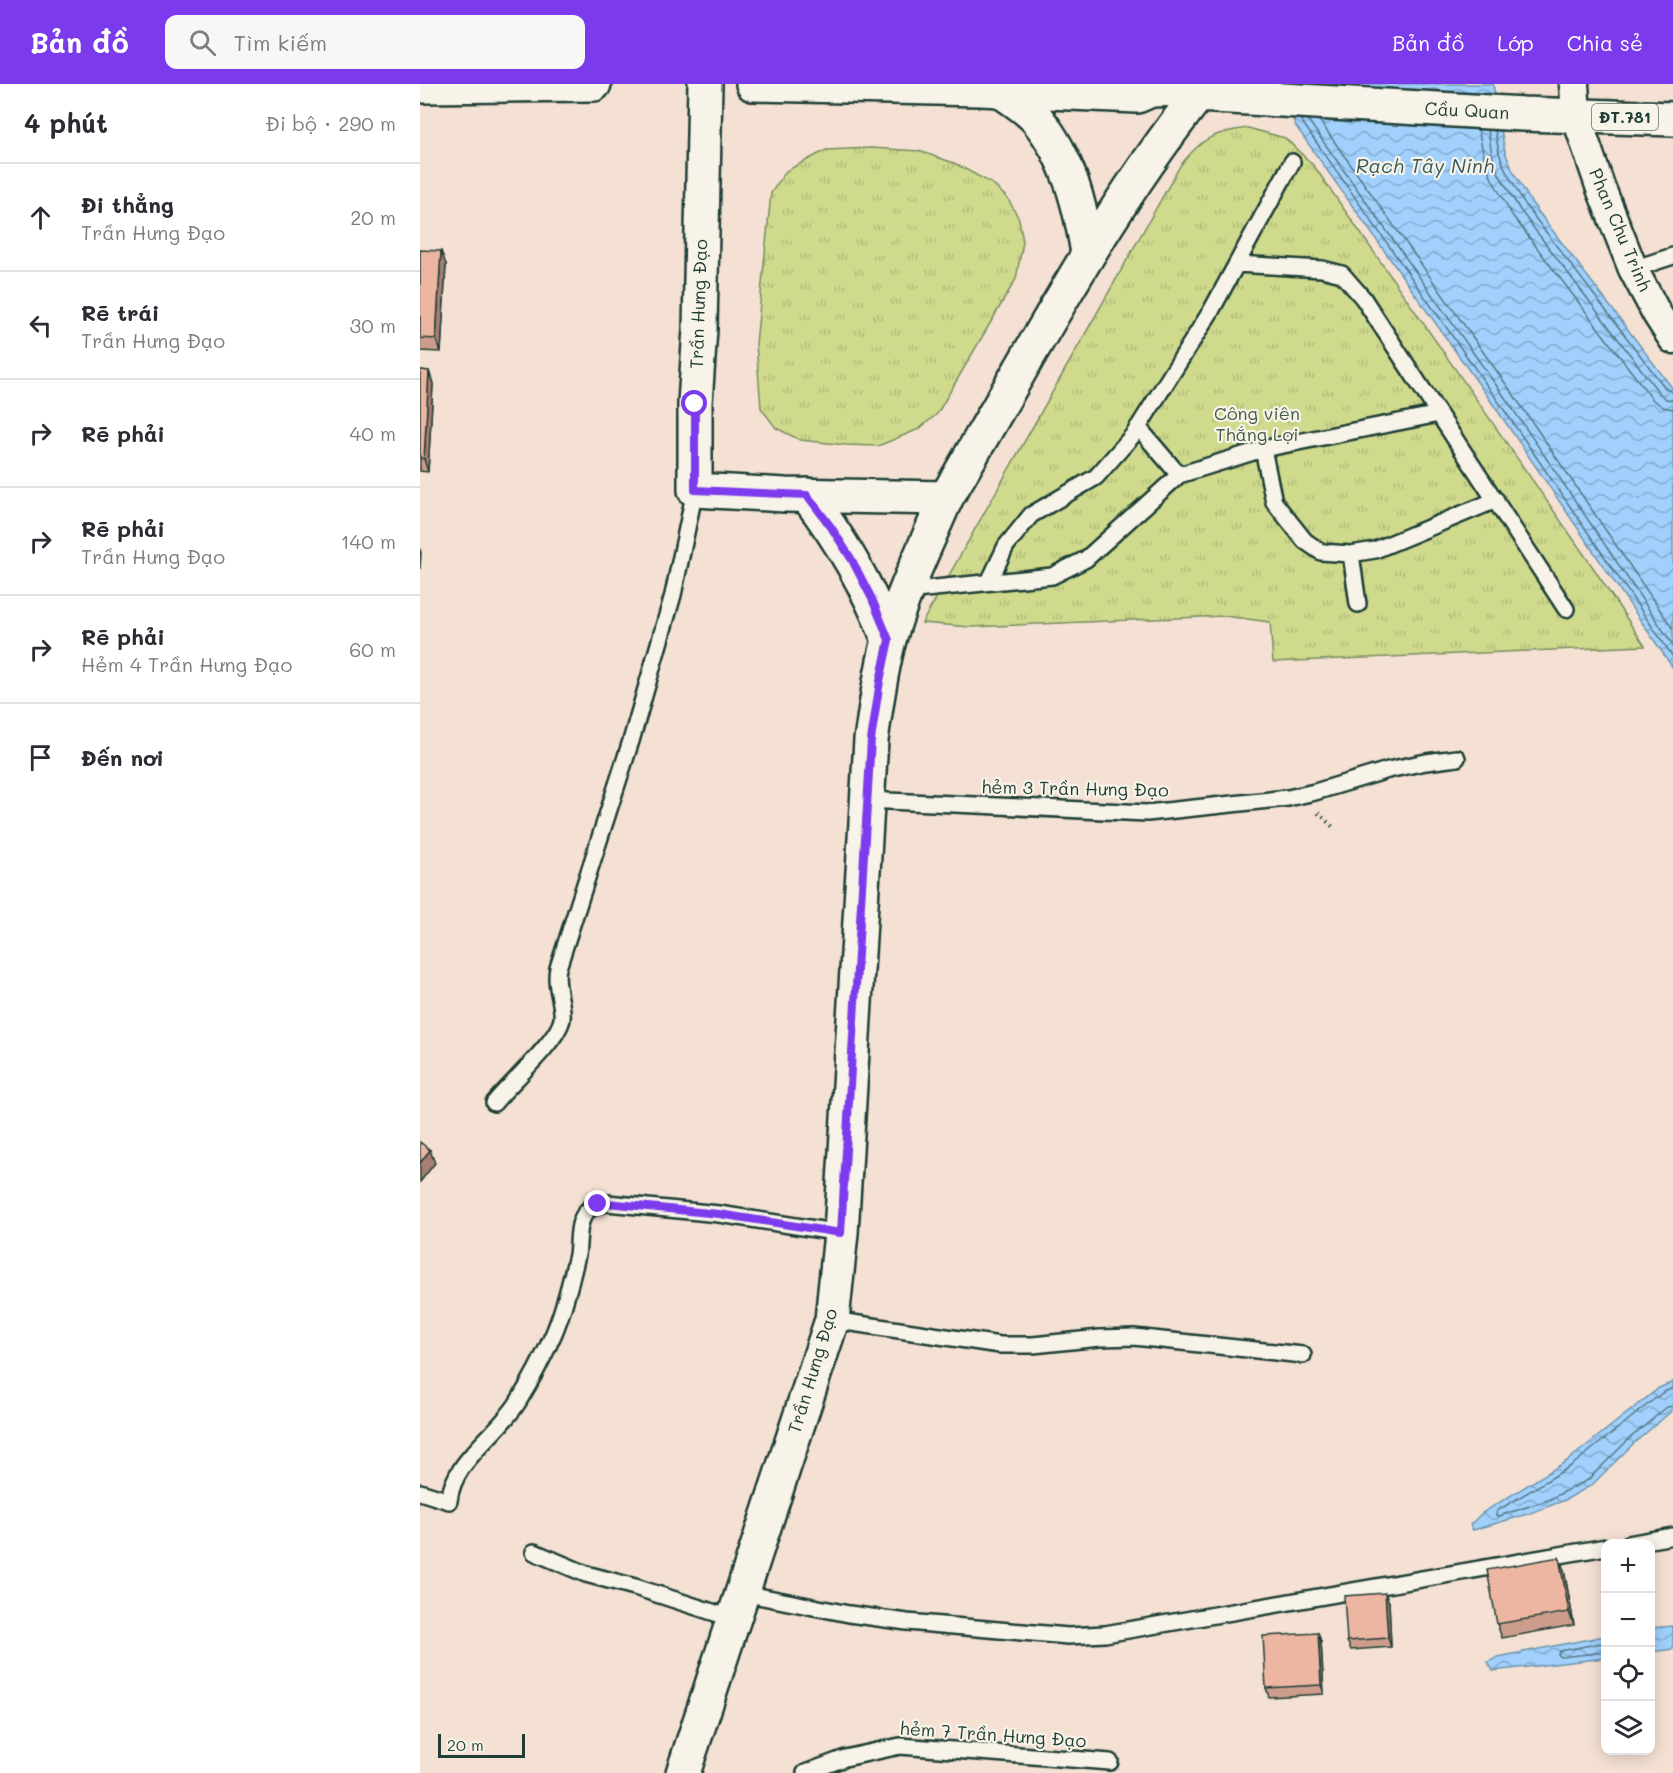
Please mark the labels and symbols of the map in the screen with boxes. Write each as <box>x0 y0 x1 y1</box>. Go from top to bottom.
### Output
street label: Cầu Quan <box>1424 96 1510 124</box>
road number: ĐT.781 <box>1592 104 1658 130</box>
water label: Rạch Tây Ninh <box>1356 152 1494 178</box>
street label: Phan Chu Trinh <box>1584 164 1658 295</box>
street label: Trần Hưng Đạo <box>684 238 712 369</box>
route start <box>681 390 707 416</box>
park label: Công viên Thắng Lợi <box>1214 401 1300 446</box>
street label: hẻm 3 Trần Hưng Đạo <box>981 774 1169 802</box>
route end <box>584 1190 610 1216</box>
street label: Trần Hưng Đạo <box>782 1305 843 1436</box>
street label: hẻm 7 Trần Hưng Đạo <box>899 1716 1087 1753</box>
scale bar <box>438 1731 525 1758</box>

